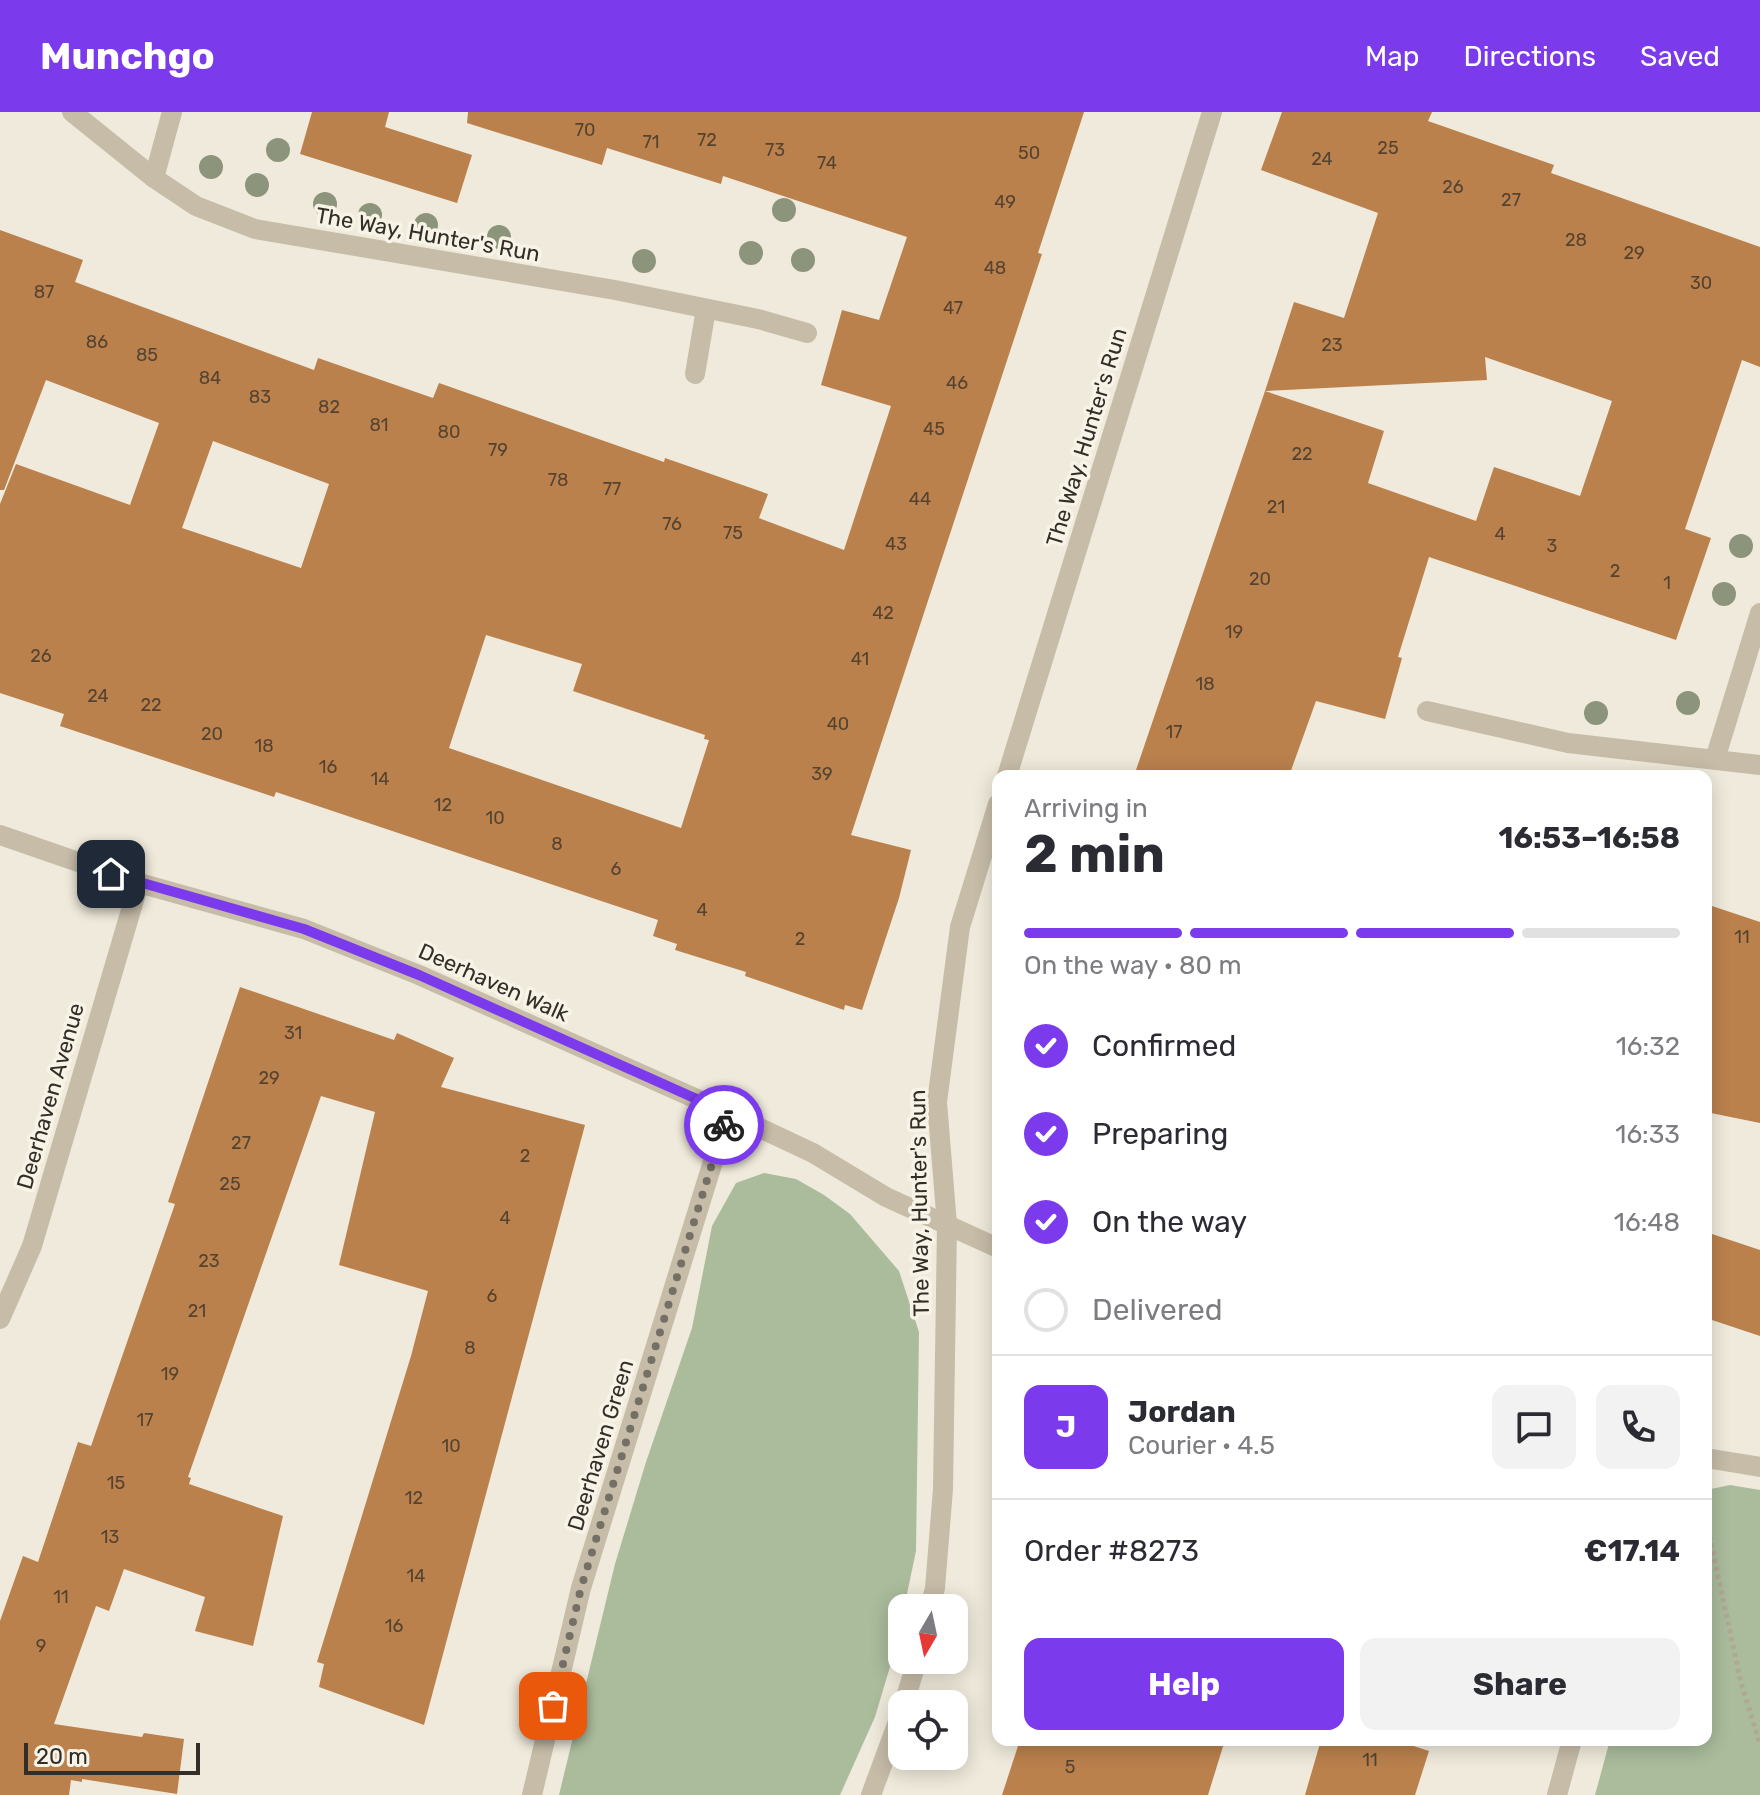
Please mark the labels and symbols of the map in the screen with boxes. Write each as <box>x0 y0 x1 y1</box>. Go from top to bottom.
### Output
house number: 70 <box>575 119 595 141</box>
house number: 72 <box>697 129 717 151</box>
house number: 71 <box>643 131 659 153</box>
house number: 25 <box>1377 137 1399 159</box>
house number: 73 <box>765 139 785 161</box>
house number: 50 <box>1018 142 1040 164</box>
house number: 24 <box>1311 148 1333 170</box>
house number: 74 <box>817 152 837 174</box>
house number: 26 <box>1442 176 1464 198</box>
house number: 27 <box>1501 189 1521 211</box>
house number: 49 <box>994 191 1016 213</box>
street label: The Way, Hunter's Run <box>314 201 542 268</box>
house number: 28 <box>1565 229 1587 251</box>
house number: 29 <box>1623 242 1645 264</box>
house number: 48 <box>984 257 1006 279</box>
house number: 30 <box>1690 272 1712 294</box>
house number: 87 <box>34 281 54 303</box>
house number: 47 <box>943 297 963 319</box>
street label: The Way, Hunter's Run <box>1040 325 1133 550</box>
house number: 86 <box>86 331 108 353</box>
house number: 23 <box>1321 334 1343 356</box>
house number: 85 <box>136 344 158 366</box>
house number: 84 <box>199 367 221 389</box>
house number: 46 <box>946 372 968 394</box>
house number: 83 <box>249 386 271 408</box>
house number: 82 <box>318 396 340 418</box>
house number: 81 <box>369 414 389 436</box>
house number: 45 <box>923 418 945 440</box>
house number: 80 <box>438 421 460 443</box>
house number: 79 <box>488 439 508 461</box>
house number: 22 <box>1291 443 1313 465</box>
house number: 78 <box>548 469 568 491</box>
house number: 77 <box>603 478 621 500</box>
house number: 44 <box>909 488 931 510</box>
house number: 21 <box>1267 496 1285 518</box>
house number: 76 <box>662 513 682 535</box>
house number: 75 <box>723 522 743 544</box>
house number: 4 <box>1494 523 1506 545</box>
house number: 43 <box>885 533 907 555</box>
house number: 3 <box>1547 535 1557 557</box>
house number: 2 <box>1610 560 1620 582</box>
house number: 20 <box>1249 568 1271 590</box>
house number: 1 <box>1663 572 1671 594</box>
house number: 42 <box>872 602 894 624</box>
house number: 19 <box>1225 621 1243 643</box>
house number: 26 <box>30 645 52 667</box>
house number: 41 <box>851 648 869 670</box>
house number: 18 <box>1195 673 1215 695</box>
house number: 24 <box>87 685 109 707</box>
house number: 22 <box>140 694 162 716</box>
house number: 40 <box>827 713 849 735</box>
house number: 17 <box>1166 721 1182 743</box>
house number: 20 <box>201 723 223 745</box>
house number: 18 <box>254 735 274 757</box>
house number: 16 <box>319 756 337 778</box>
house number: 39 <box>811 763 833 785</box>
house number: 14 <box>371 768 389 790</box>
house number: 12 <box>434 794 452 816</box>
house number: 10 <box>485 807 505 829</box>
house number: 8 <box>551 833 563 855</box>
pin <box>77 840 145 908</box>
house number: 6 <box>611 858 622 880</box>
house number: 4 <box>696 899 708 921</box>
house number: 11 <box>1734 926 1750 948</box>
house number: 2 <box>795 928 805 950</box>
street label: Deerhaven Walk <box>414 937 574 1028</box>
street label: Deerhaven Avenue <box>11 1000 90 1193</box>
house number: 31 <box>284 1022 302 1044</box>
house number: 29 <box>258 1067 280 1089</box>
courier <box>684 1085 764 1165</box>
street label: The Way, Hunter's Run <box>904 1089 935 1317</box>
house number: 27 <box>231 1132 251 1154</box>
house number: 2 <box>520 1145 530 1167</box>
house number: 25 <box>219 1173 241 1195</box>
house number: 4 <box>499 1207 511 1229</box>
house number: 23 <box>198 1250 220 1272</box>
house number: 6 <box>487 1285 498 1307</box>
house number: 21 <box>188 1300 206 1322</box>
house number: 8 <box>464 1337 476 1359</box>
street label: Deerhaven Green <box>562 1356 639 1534</box>
house number: 19 <box>161 1363 179 1385</box>
house number: 17 <box>137 1409 153 1431</box>
house number: 10 <box>441 1435 461 1457</box>
house number: 15 <box>107 1472 125 1494</box>
house number: 12 <box>405 1487 423 1509</box>
house number: 13 <box>101 1526 119 1548</box>
house number: 14 <box>407 1565 425 1587</box>
house number: 11 <box>53 1586 69 1608</box>
north arrow <box>888 1594 968 1674</box>
house number: 16 <box>385 1615 403 1637</box>
house number: 9 <box>36 1635 46 1657</box>
pin <box>519 1672 587 1740</box>
scale bar <box>24 1739 200 1775</box>
house number: 11 <box>1362 1749 1378 1771</box>
house number: 5 <box>1065 1756 1075 1778</box>

